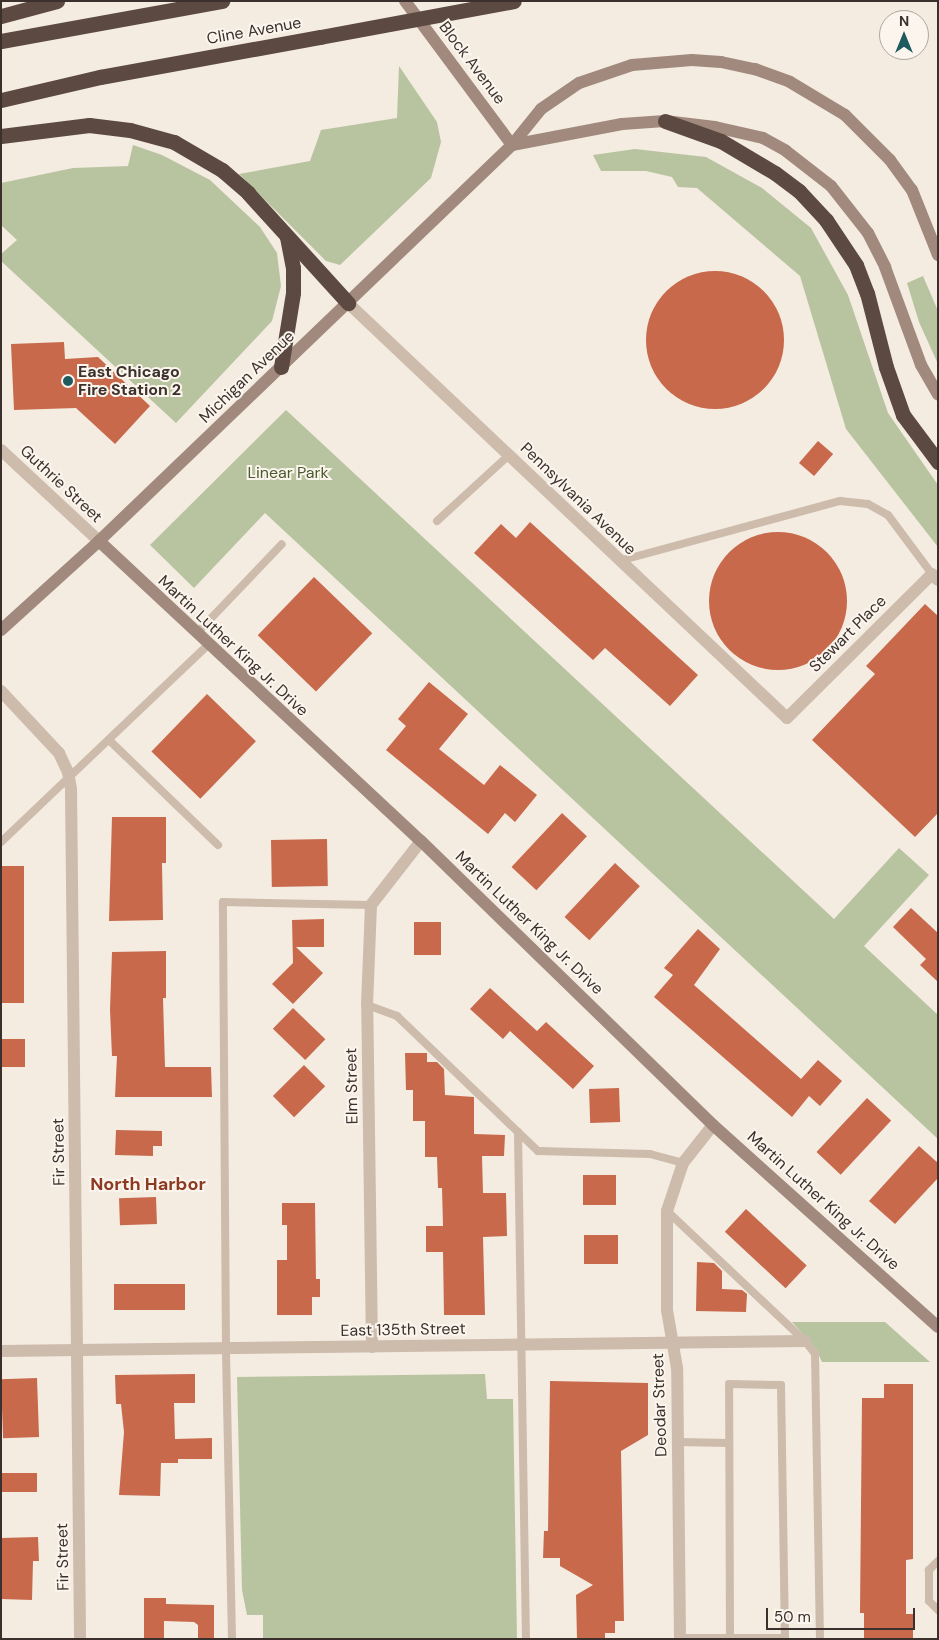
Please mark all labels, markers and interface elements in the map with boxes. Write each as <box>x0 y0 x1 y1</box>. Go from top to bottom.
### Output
north arrow <box>879 10 929 60</box>
text: N <box>899 12 909 30</box>
street label: Cline Avenue <box>205 13 303 49</box>
street label: Block Avenue <box>435 18 509 108</box>
street label: Michigan Avenue <box>195 327 299 427</box>
place label: East Chicago Fire Station 2 <box>78 362 181 400</box>
marker: East Chicago Fire Station 2 <box>62 375 74 387</box>
street label: Pennsylvania Avenue <box>516 439 640 559</box>
street label: Guthrie Street <box>16 441 106 527</box>
park label: Linear Park <box>247 463 329 483</box>
street label: Martin Luther King Jr. Drive <box>154 571 312 721</box>
street label: Stewart Place <box>806 592 890 676</box>
street label: Martin Luther King Jr. Drive <box>451 847 607 999</box>
street label: Elm Street <box>342 1048 362 1124</box>
street label: Fir Street <box>49 1118 69 1186</box>
street label: Martin Luther King Jr. Drive <box>743 1128 903 1274</box>
district label: North Harbor <box>90 1173 206 1195</box>
street label: East 135th Street <box>340 1319 466 1341</box>
street label: Deodar Street <box>649 1353 671 1457</box>
street label: Fir Street <box>53 1523 73 1591</box>
scale bar <box>769 1598 918 1630</box>
text: 50 m <box>774 1607 811 1627</box>

